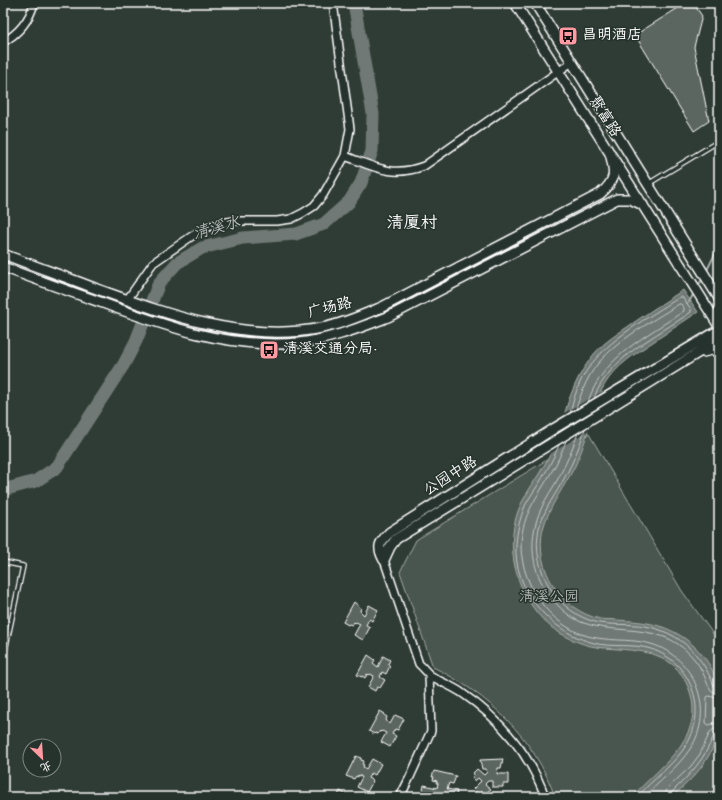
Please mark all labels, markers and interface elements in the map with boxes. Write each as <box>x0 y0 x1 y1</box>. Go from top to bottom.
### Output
bus stop icon: 昌明酒店 <box>557 25 579 47</box>
place label: 昌明酒店 <box>582 27 642 45</box>
street label: 聚富路 <box>584 93 624 141</box>
water label: 清溪水 <box>191 212 244 246</box>
district label: 清厦村 <box>387 213 438 235</box>
street label: 广场路 <box>306 295 354 323</box>
bus stop icon: 清溪交通分局· <box>258 339 280 361</box>
place label: 清溪交通分局· <box>283 340 378 359</box>
street label: 公园中路 <box>421 453 481 501</box>
park label: 清溪公园 <box>519 589 579 607</box>
north arrow <box>22 738 62 778</box>
text: 北 <box>38 757 53 773</box>

